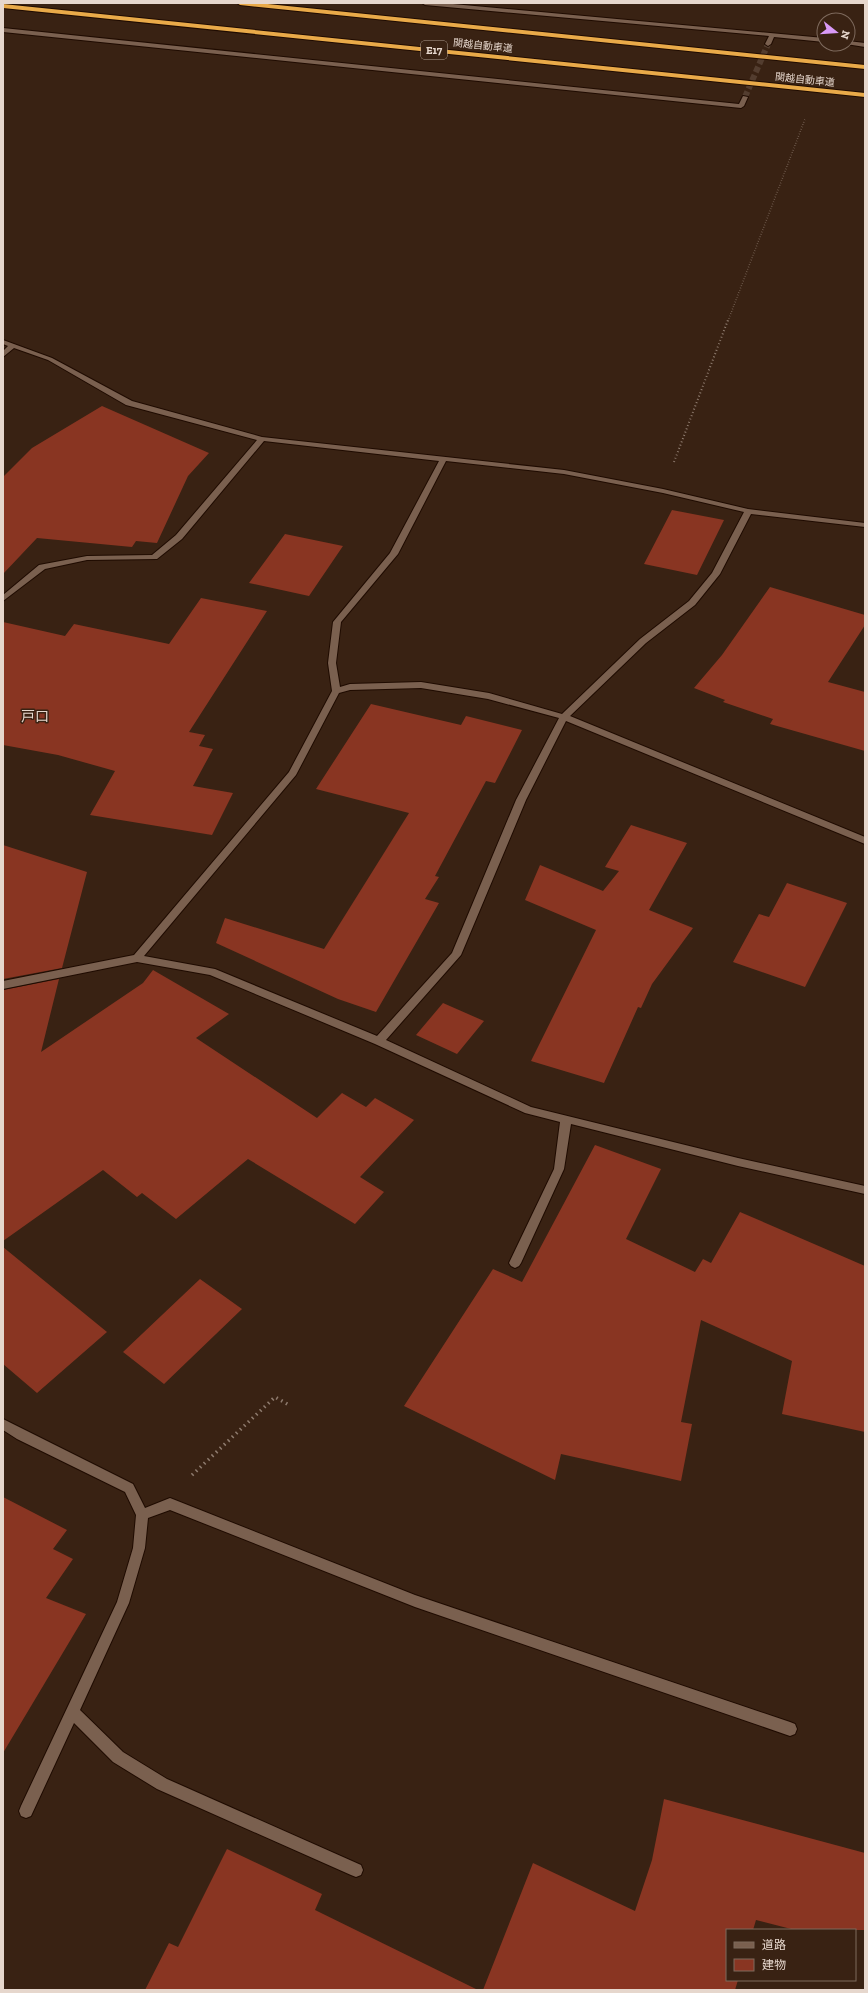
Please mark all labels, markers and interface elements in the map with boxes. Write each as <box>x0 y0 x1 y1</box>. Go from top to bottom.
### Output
north arrow <box>816 12 856 52</box>
text: N <box>837 29 853 41</box>
street label: 関越自動車道 <box>452 37 513 55</box>
road number: E17 <box>421 41 447 59</box>
street label: 関越自動車道 <box>774 71 835 89</box>
district label: 戸口 <box>21 708 49 725</box>
legend <box>726 1929 856 1981</box>
text: 道路 <box>762 1938 786 1952</box>
text: 建物 <box>762 1958 786 1972</box>

